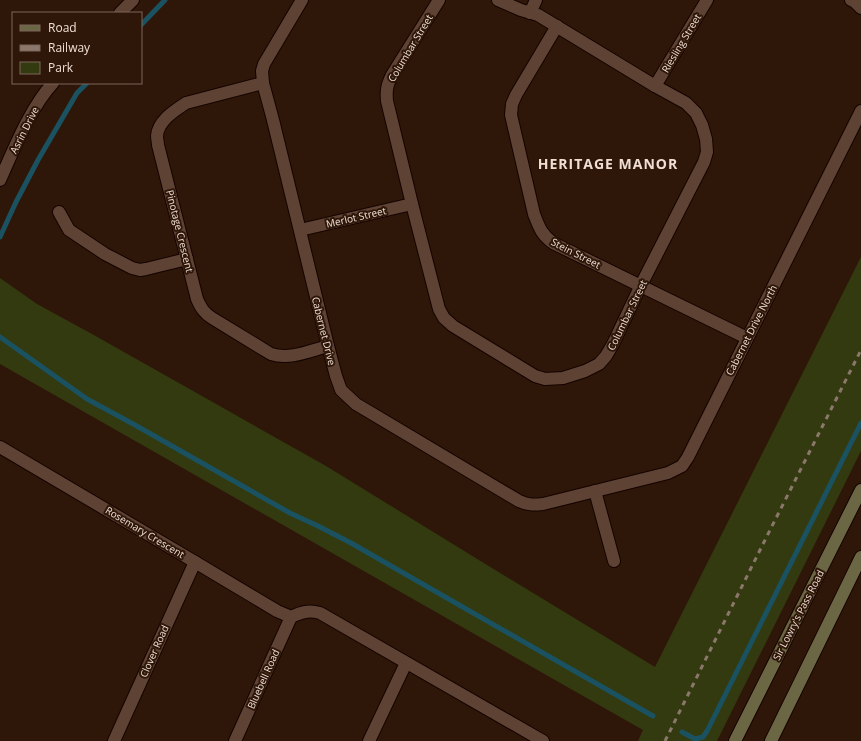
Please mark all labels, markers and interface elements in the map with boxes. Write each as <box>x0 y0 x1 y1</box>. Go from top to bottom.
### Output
street label: Columbar Street <box>384 11 436 84</box>
street label: Riesling Street <box>658 11 704 75</box>
legend <box>12 12 142 84</box>
text: Road <box>48 19 77 36</box>
text: Railway <box>48 39 91 56</box>
text: Park <box>48 59 74 76</box>
street label: Asrin Drive <box>6 104 42 156</box>
district label: HERITAGE MANOR <box>538 154 678 173</box>
street label: Pinotage Crescent <box>163 188 197 274</box>
street label: Merlot Street <box>325 203 388 231</box>
street label: Stein Street <box>549 235 604 272</box>
street label: Columbar Street <box>604 277 650 352</box>
street label: Cabernet Drive North <box>722 282 780 378</box>
street label: Cabernet Drive <box>309 295 339 367</box>
street label: Rosemary Crescent <box>103 503 188 561</box>
street label: Sir Lowry's Pass Road <box>769 567 827 663</box>
street label: Clover Road <box>136 623 172 679</box>
street label: Bluebell Road <box>244 647 282 711</box>

